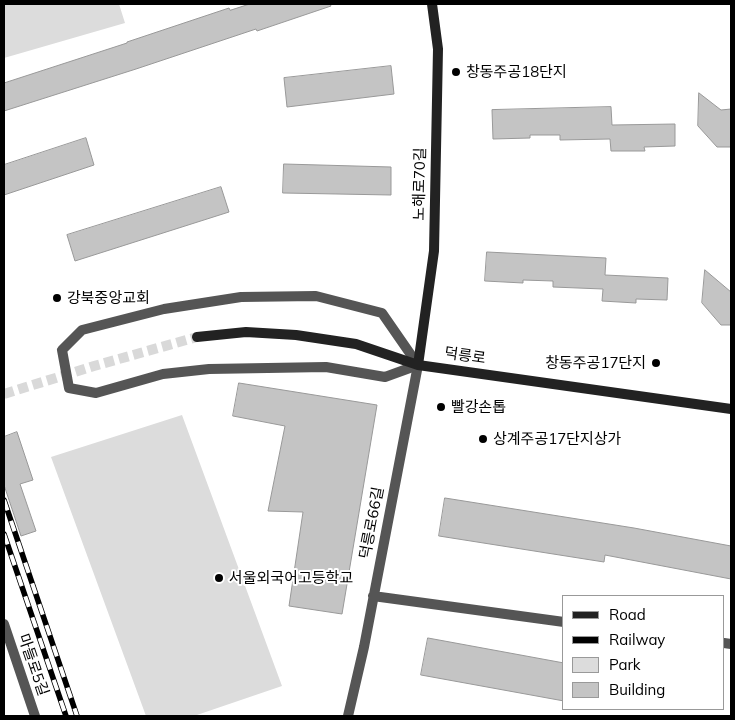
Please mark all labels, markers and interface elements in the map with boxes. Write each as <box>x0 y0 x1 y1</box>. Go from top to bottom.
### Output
place label: 창동주공18단지 <box>466 63 567 81</box>
marker: 창동주공18단지 <box>450 66 462 78</box>
street label: 노해로70길 <box>410 147 430 221</box>
place label: 강북중앙교회 <box>67 289 150 307</box>
marker: 강북중앙교회 <box>51 292 63 304</box>
street label: 덕릉로 <box>443 344 487 368</box>
place label: 창동주공17단지 <box>545 354 646 372</box>
marker: 창동주공17단지 <box>650 357 662 369</box>
place label: 빨강손톱 <box>451 398 506 416</box>
marker: 빨강손톱 <box>435 401 447 413</box>
place label: 상계주공17단지상가 <box>493 430 621 448</box>
marker: 상계주공17단지상가 <box>477 433 489 445</box>
street label: 덕릉로66길 <box>356 485 388 561</box>
place label: 서울외국어고등학교 <box>229 569 353 587</box>
marker: 서울외국어고등학교 <box>213 572 225 584</box>
legend <box>562 595 725 710</box>
text: Road <box>609 605 646 624</box>
text: Railway <box>609 630 665 649</box>
street label: 마들로5길 <box>14 632 52 698</box>
text: Park <box>609 655 641 674</box>
text: Building <box>609 680 665 699</box>

